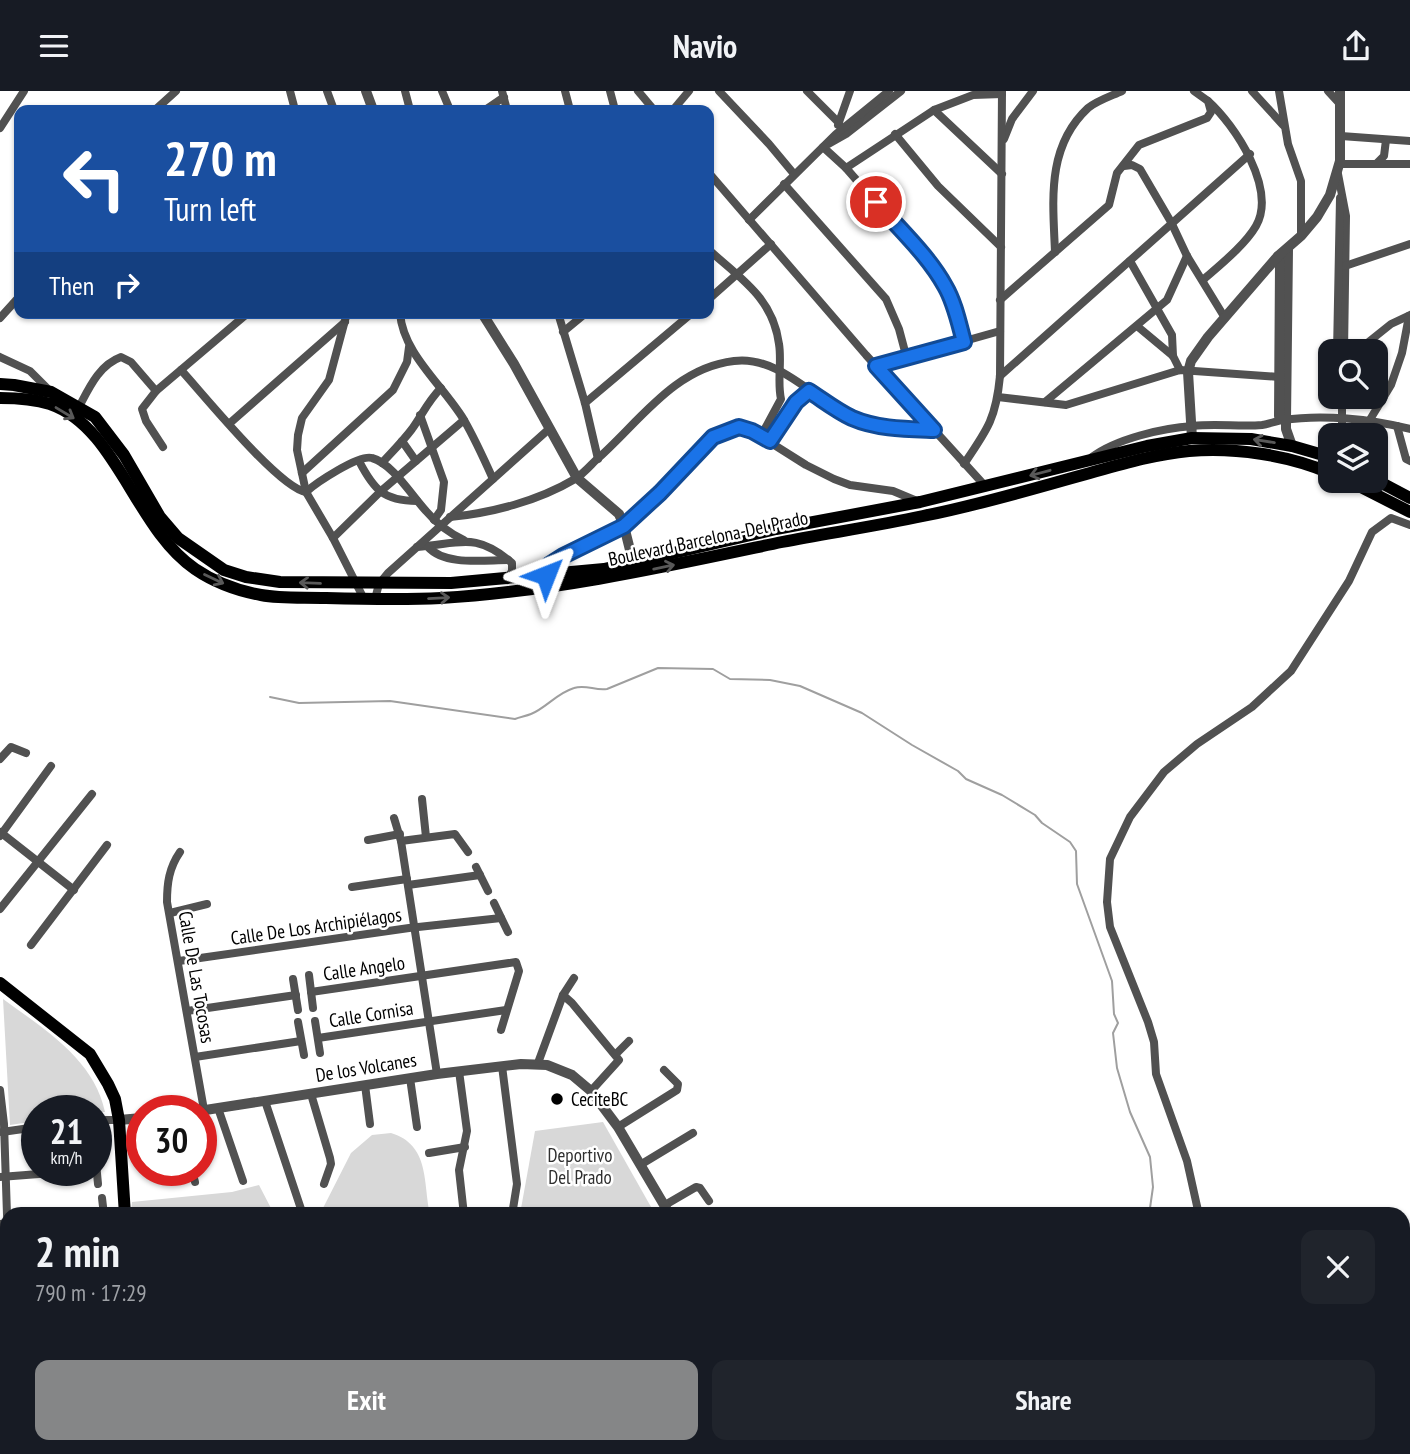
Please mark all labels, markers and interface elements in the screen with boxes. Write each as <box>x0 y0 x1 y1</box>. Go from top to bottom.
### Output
text: Navio <box>673 25 737 67</box>
icon: menu <box>35 27 73 65</box>
icon: share <box>1337 27 1375 65</box>
text: 270 m <box>164 126 277 190</box>
icon: left <box>49 133 140 224</box>
pin <box>846 172 906 232</box>
icon: arrive <box>857 183 895 221</box>
text: Turn left <box>164 188 256 230</box>
icon: right <box>108 266 146 304</box>
text: Then <box>49 269 94 302</box>
map controls <box>1318 339 1388 493</box>
button: search <box>1318 339 1388 409</box>
one-way arrow <box>55 406 75 420</box>
button: layers <box>1318 423 1388 493</box>
one-way arrow <box>1253 434 1276 447</box>
one-way arrow <box>1030 467 1052 480</box>
street label: Boulevard Barcelona-Del Prado <box>606 505 810 571</box>
position arrow <box>509 538 583 612</box>
one-way arrow <box>652 559 675 573</box>
one-way arrow <box>203 573 224 586</box>
one-way arrow <box>299 577 322 590</box>
one-way arrow <box>427 591 450 604</box>
street label: Calle De Los Archipiélagos <box>229 902 403 950</box>
street label: Calle De Las Tocosas <box>174 909 220 1045</box>
street label: Calle Angelo <box>322 950 406 986</box>
street label: Calle Cornisa <box>327 996 415 1032</box>
street label: De los Volcanes <box>314 1047 418 1087</box>
place label: CeciteBC <box>571 1087 629 1111</box>
marker: CeciteBC <box>549 1091 565 1107</box>
speed limit sign: 30 <box>126 1095 217 1186</box>
text: 21 <box>50 1108 83 1154</box>
park label: Deportivo Del Prado <box>548 1143 612 1189</box>
text: km/h <box>51 1146 82 1169</box>
text: 2 min <box>35 1224 120 1279</box>
button: close <box>1301 1230 1375 1304</box>
text: 790 m · 17:29 <box>35 1278 147 1307</box>
button: Exit <box>35 1360 698 1440</box>
button: Share <box>712 1360 1375 1440</box>

